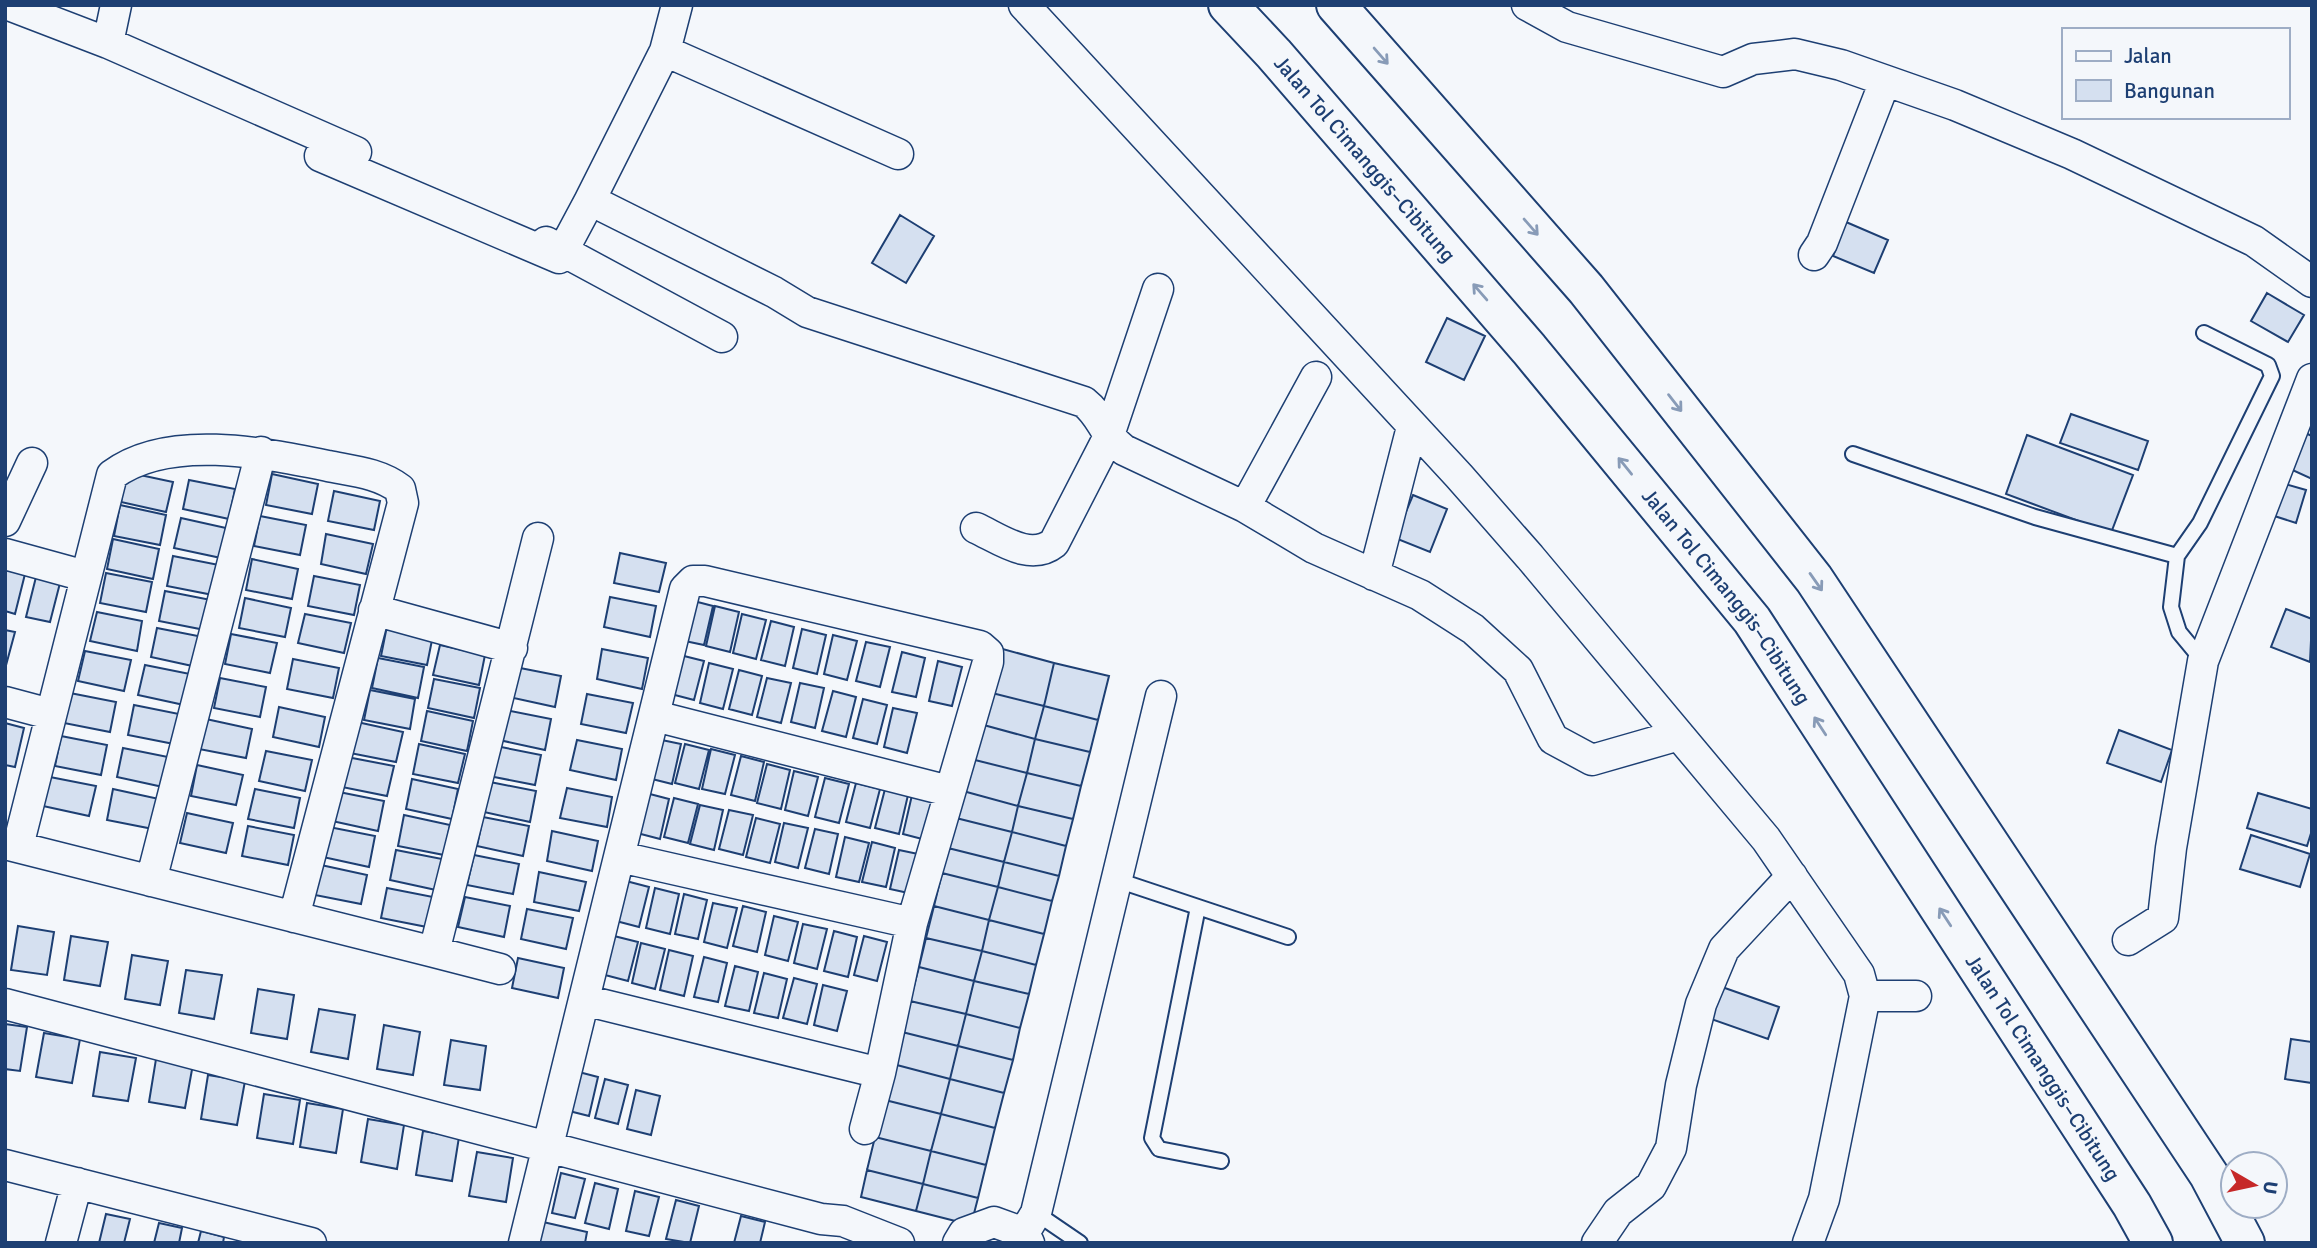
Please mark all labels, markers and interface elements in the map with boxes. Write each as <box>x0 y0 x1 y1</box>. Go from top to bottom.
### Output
legend <box>2062 28 2289 119</box>
text: Jalan <box>2124 43 2172 69</box>
one-way arrow <box>1373 47 1389 65</box>
street label: Jalan Tol Cimanggis–Cibitung <box>1268 50 1461 268</box>
text: Bangunan <box>2124 78 2215 104</box>
one-way arrow <box>1523 218 1539 236</box>
one-way arrow <box>1472 283 1488 301</box>
one-way arrow <box>1668 394 1683 412</box>
one-way arrow <box>1618 458 1633 476</box>
street label: Jalan Tol Cimanggis–Cibitung <box>1636 483 1816 709</box>
one-way arrow <box>1809 572 1823 591</box>
one-way arrow <box>1813 717 1827 737</box>
one-way arrow <box>1937 908 1952 927</box>
street label: Jalan Tol Cimanggis–Cibitung <box>1960 950 2126 1186</box>
north arrow <box>2219 1150 2289 1220</box>
text: U <box>2257 1179 2283 1196</box>

